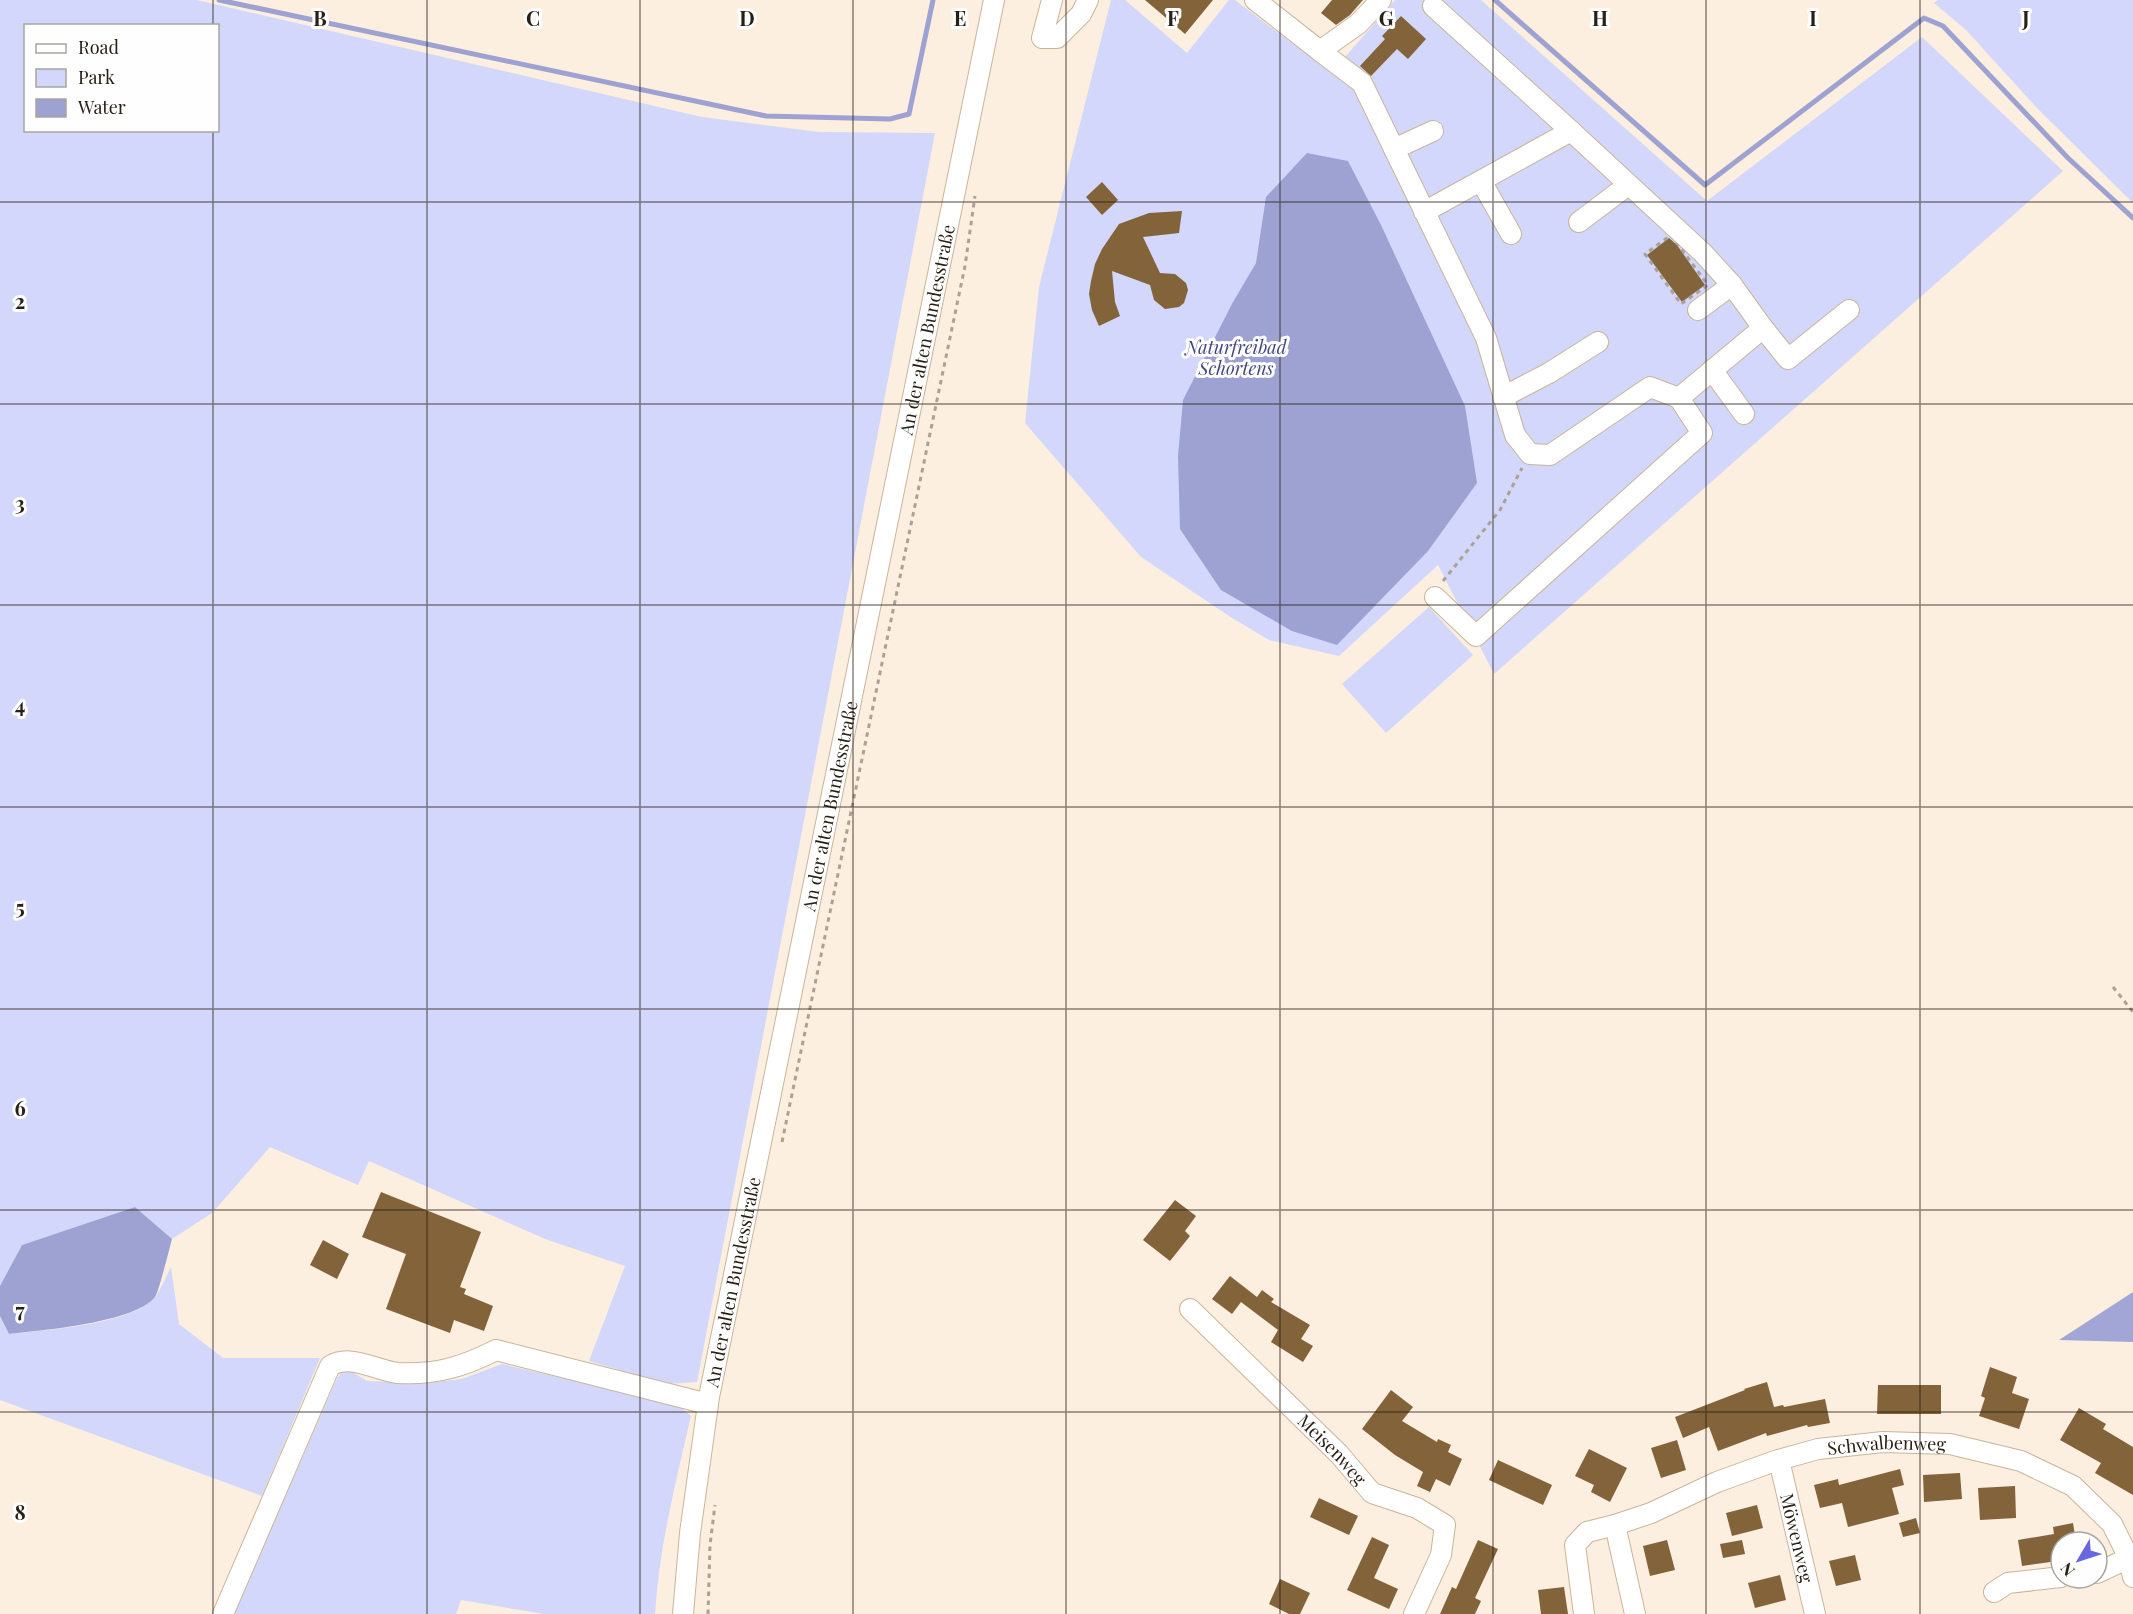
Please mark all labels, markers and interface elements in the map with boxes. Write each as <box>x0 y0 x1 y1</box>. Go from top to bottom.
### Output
text: B <box>313 4 327 31</box>
text: C <box>526 4 540 31</box>
text: D <box>739 4 755 31</box>
text: E <box>954 4 966 31</box>
text: F <box>1167 4 1179 31</box>
text: G <box>1379 4 1394 31</box>
text: H <box>1592 4 1608 31</box>
text: I <box>1809 4 1817 31</box>
text: J <box>2021 4 2030 31</box>
legend <box>24 24 219 132</box>
text: Road <box>78 35 119 59</box>
text: Park <box>78 65 115 89</box>
text: Water <box>77 95 126 119</box>
street label: An der alten Bundesstraße <box>893 222 960 438</box>
text: 2 <box>15 287 25 314</box>
park label: Naturfreibad Schortens <box>1183 335 1288 380</box>
text: 3 <box>15 489 25 516</box>
text: 4 <box>15 691 25 718</box>
street label: An der alten Bundesstraße <box>796 698 863 914</box>
text: 5 <box>15 893 25 920</box>
text: 6 <box>14 1094 26 1121</box>
street label: An der alten Bundesstraße <box>699 1175 766 1390</box>
text: 7 <box>15 1296 25 1323</box>
street label: Meisenweg <box>1293 1409 1372 1490</box>
street label: Schwalbenweg <box>1826 1430 1947 1460</box>
street label: Möwenweg <box>1775 1491 1819 1585</box>
text: 8 <box>14 1498 26 1525</box>
north arrow <box>2049 1530 2109 1590</box>
text: N <box>2055 1558 2079 1581</box>

